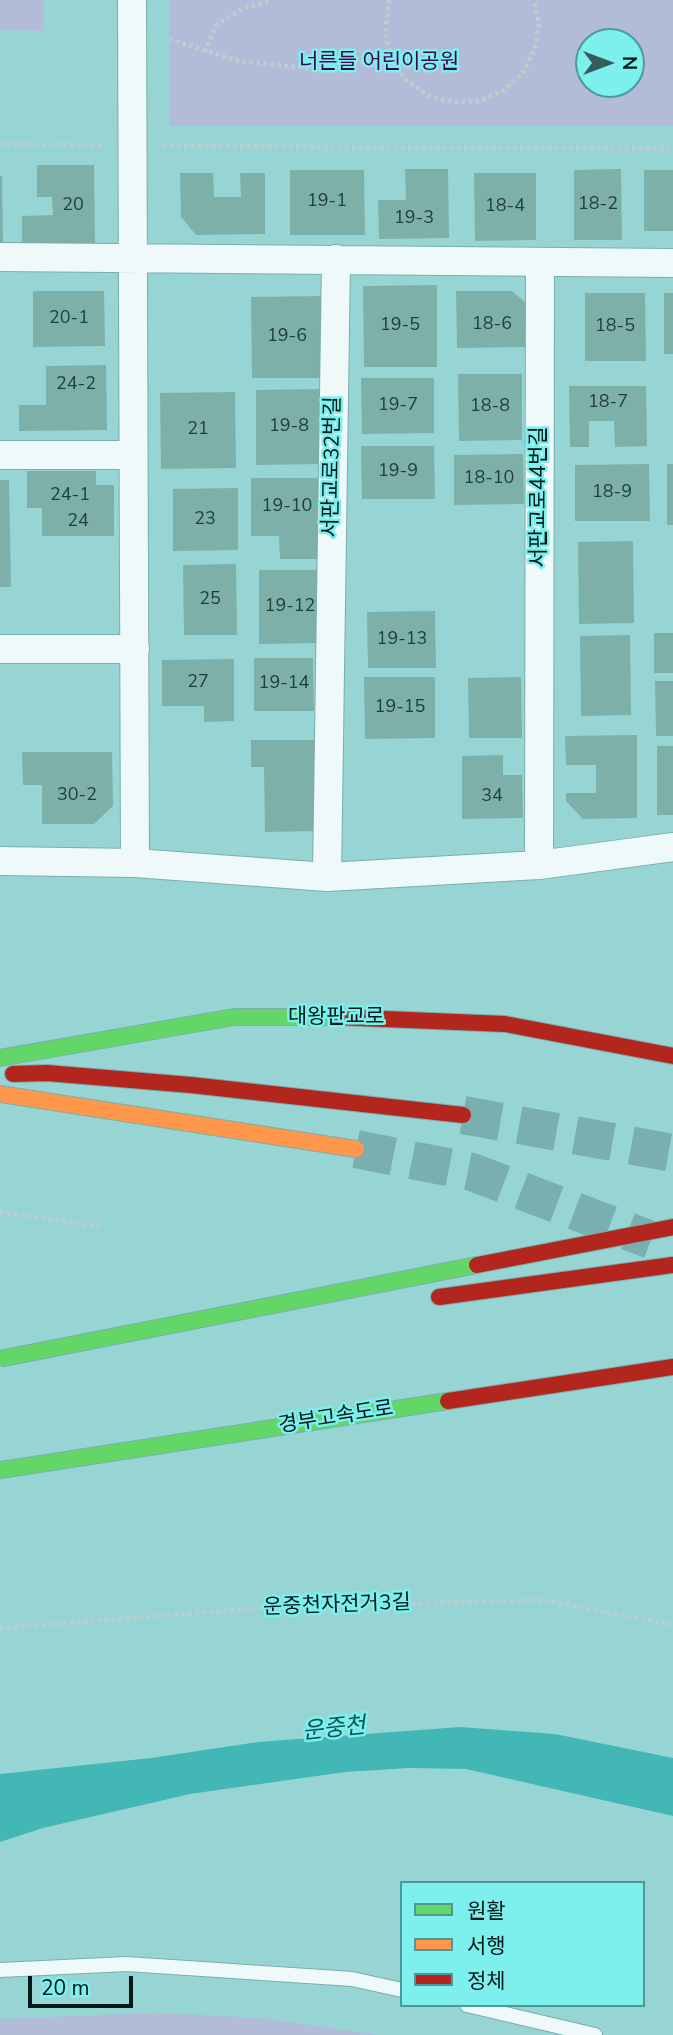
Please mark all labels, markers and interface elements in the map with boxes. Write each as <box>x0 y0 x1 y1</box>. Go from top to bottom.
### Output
north arrow <box>575 28 645 98</box>
park label: 너른들 어린이공원 <box>299 50 459 76</box>
text: N <box>616 56 642 70</box>
house number: 19-1 <box>307 191 347 213</box>
house number: 18-2 <box>578 194 618 216</box>
house number: 20 <box>62 195 84 217</box>
house number: 18-4 <box>485 196 525 218</box>
house number: 19-3 <box>394 208 434 230</box>
house number: 20-1 <box>49 308 89 330</box>
house number: 18-6 <box>472 314 512 336</box>
house number: 19-5 <box>380 315 420 337</box>
house number: 18-5 <box>595 316 635 338</box>
house number: 19-6 <box>267 326 307 348</box>
house number: 24-2 <box>56 374 96 396</box>
house number: 18-7 <box>588 392 628 414</box>
house number: 19-7 <box>378 395 418 417</box>
street label: 서판교로32번길 <box>319 396 347 538</box>
house number: 18-8 <box>470 396 510 418</box>
house number: 19-8 <box>269 416 309 438</box>
house number: 21 <box>187 419 209 441</box>
street label: 서판교로44번길 <box>527 426 553 568</box>
house number: 19-9 <box>378 461 418 483</box>
house number: 18-10 <box>464 468 514 490</box>
house number: 18-9 <box>592 482 632 504</box>
house number: 24-1 <box>50 485 90 507</box>
house number: 19-10 <box>262 496 312 518</box>
house number: 23 <box>194 509 216 531</box>
house number: 24 <box>67 511 89 533</box>
house number: 25 <box>199 589 221 611</box>
house number: 19-12 <box>265 596 315 618</box>
house number: 19-13 <box>377 629 427 651</box>
house number: 27 <box>187 672 209 694</box>
house number: 19-14 <box>259 673 309 695</box>
house number: 19-15 <box>375 697 425 719</box>
house number: 30-2 <box>57 785 97 807</box>
house number: 34 <box>481 786 503 808</box>
street label: 대왕판교로 <box>288 1005 384 1031</box>
street label: 경부고속도로 <box>277 1396 395 1440</box>
street label: 운중천자전거3길 <box>263 1591 411 1621</box>
water label: 운중천 <box>301 1713 367 1747</box>
legend <box>400 1881 645 2007</box>
text: 원활 <box>467 1897 506 1925</box>
text: 서행 <box>467 1932 506 1960</box>
scale bar <box>32 1962 136 2006</box>
text: 정체 <box>467 1967 506 1995</box>
text: 20 m <box>41 1974 90 2002</box>

